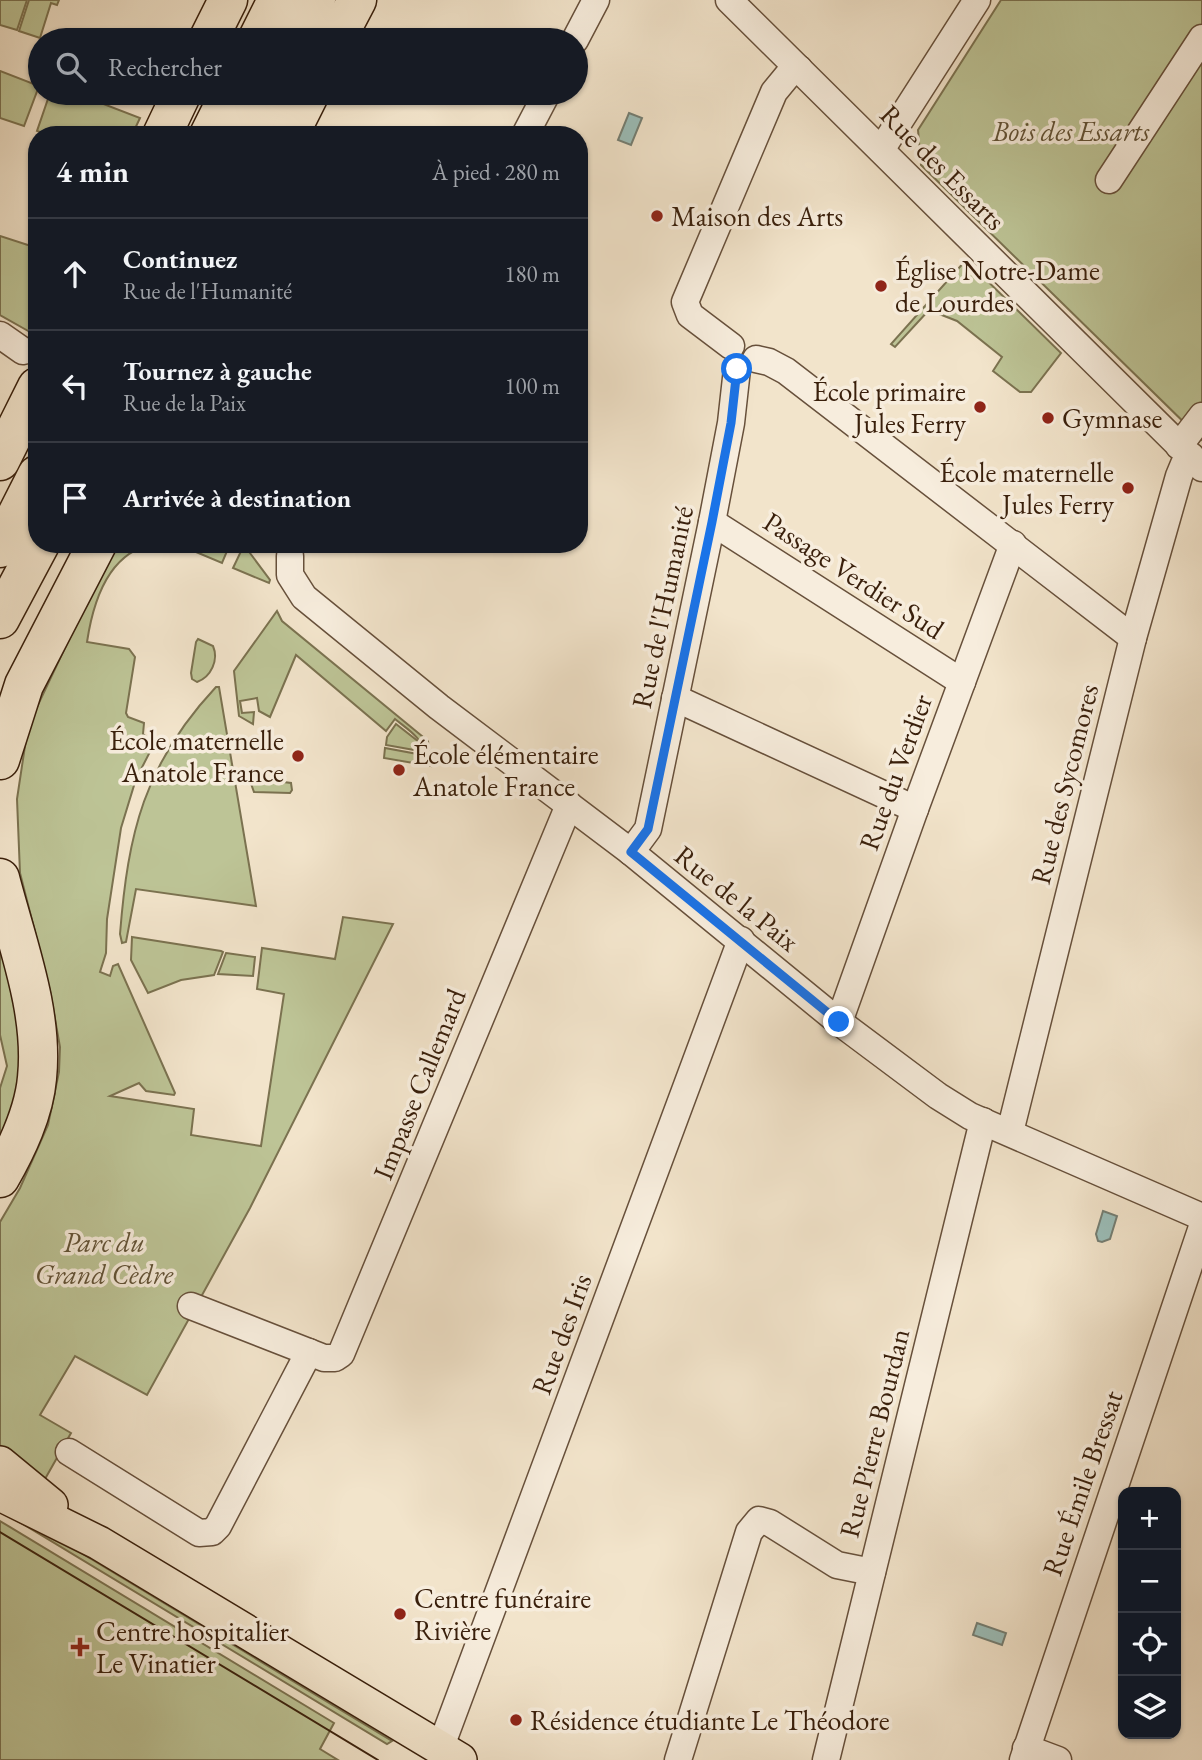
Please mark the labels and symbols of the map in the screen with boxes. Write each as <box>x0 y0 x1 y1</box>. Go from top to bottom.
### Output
street label: Rue des Essarts <box>873 97 1013 237</box>
park label: Bois des Essarts <box>992 113 1150 149</box>
place label: Maison des Arts <box>671 198 843 234</box>
marker: Maison des Arts <box>649 208 665 224</box>
place label: Église Notre-Dame de Lourdes <box>895 252 1100 320</box>
marker: Église Notre-Dame de Lourdes <box>873 278 889 294</box>
route start <box>721 353 752 384</box>
place label: École primaire Jules Ferry <box>813 373 967 441</box>
marker: École primaire Jules Ferry <box>972 399 988 415</box>
place label: Gymnase <box>1062 400 1162 436</box>
marker: Gymnase <box>1040 410 1056 426</box>
place label: École maternelle Jules Ferry <box>939 454 1115 522</box>
marker: École maternelle Jules Ferry <box>1120 480 1136 496</box>
street label: Rue de l'Humanité <box>623 502 701 711</box>
street label: Passage Verdier Sud <box>757 503 952 647</box>
street label: Rue des Sycomores <box>1022 680 1106 888</box>
street label: Rue du Verdier <box>850 688 940 855</box>
place label: École maternelle Anatole France <box>109 722 284 790</box>
place label: École élémentaire Anatole France <box>412 736 599 804</box>
marker: École maternelle Anatole France <box>290 748 306 764</box>
marker: École élémentaire Anatole France <box>391 762 407 778</box>
street label: Rue de la Paix <box>668 837 806 959</box>
street label: Impasse Callemard <box>364 982 474 1185</box>
route end <box>823 1006 854 1037</box>
park label: Parc du Grand Cèdre <box>35 1224 174 1292</box>
street label: Rue des Iris <box>523 1269 599 1399</box>
street label: Rue Pierre Bourdan <box>831 1325 917 1541</box>
street label: Rue Émile Bressat <box>1033 1385 1131 1580</box>
place label: Centre funéraire Rivière <box>414 1580 591 1648</box>
marker: Centre funéraire Rivière <box>392 1606 408 1622</box>
place label: Centre hospitalier Le Vinatier <box>96 1613 289 1681</box>
marker: Centre hospitalier Le Vinatier <box>70 1637 90 1657</box>
place label: Résidence étudiante Le Théodore <box>530 1702 890 1738</box>
marker: Résidence étudiante Le Théodore <box>508 1712 524 1728</box>

